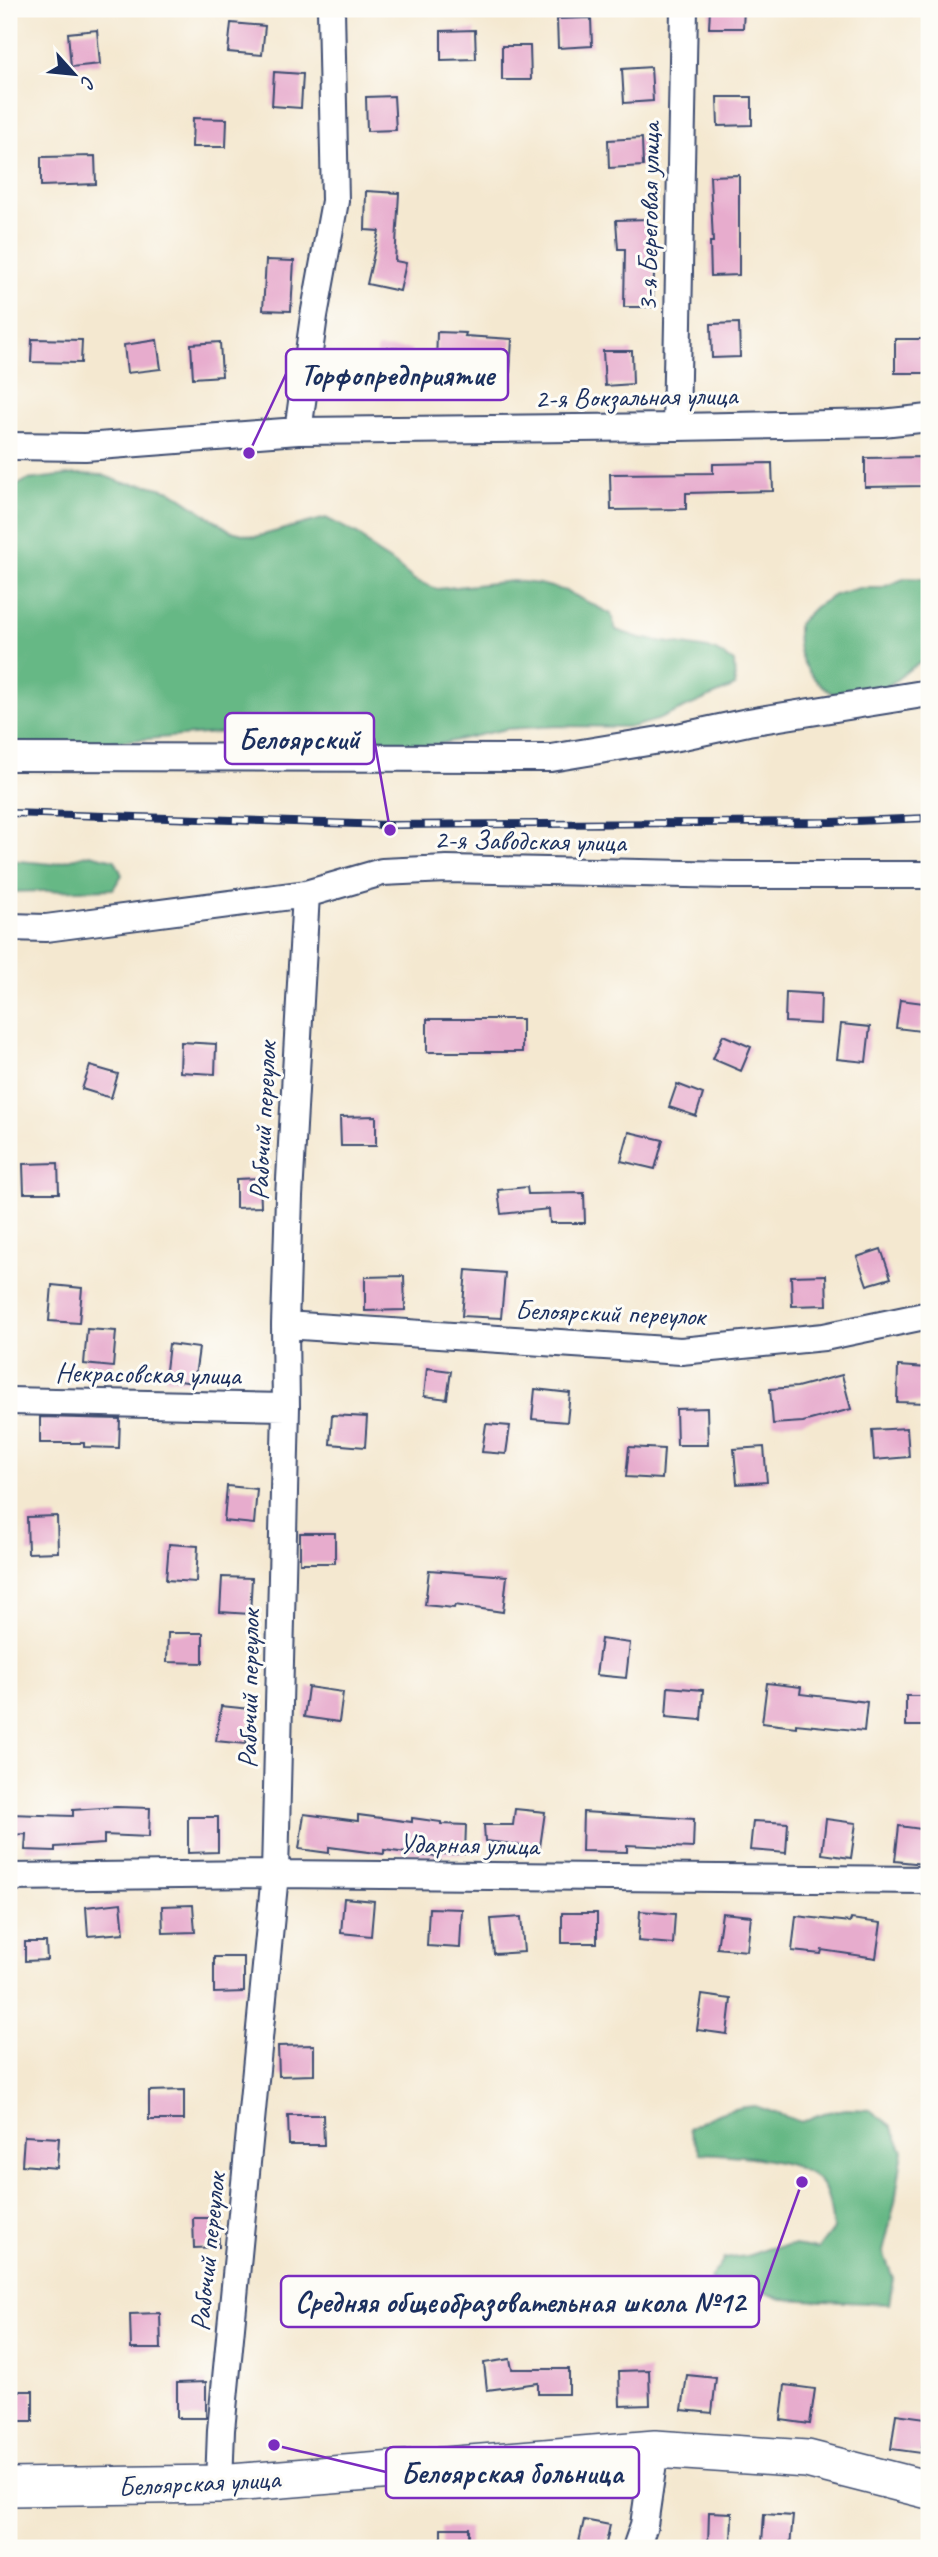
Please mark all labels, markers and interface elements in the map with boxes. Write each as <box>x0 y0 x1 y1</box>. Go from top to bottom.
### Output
north arrow <box>38 38 108 108</box>
text: С <box>74 72 101 93</box>
street label: 3-я Береговая улица <box>629 120 668 312</box>
callout: Торфопредприятие <box>286 349 508 400</box>
text: Торфопредприятие <box>300 356 497 394</box>
street label: 2-я Вокзальная улица <box>534 377 739 416</box>
callout: Белоярский <box>225 713 374 764</box>
text: Белоярский <box>238 720 362 758</box>
street label: 2-я Заводская улица <box>434 821 628 860</box>
street label: Рабочий переулок <box>241 1038 284 1201</box>
street label: Белоярский переулок <box>514 1292 708 1333</box>
street label: Некрасовская улица <box>55 1354 243 1393</box>
street label: Рабочий переулок <box>230 1607 267 1769</box>
street label: Ударная улица <box>399 1826 542 1863</box>
street label: Рабочий переулок <box>182 2169 233 2333</box>
callout: Средняя общеобразовательная школа №12 <box>281 2276 759 2327</box>
text: Средняя общеобразовательная школа №12 <box>295 2283 748 2322</box>
callout: Белоярская больница <box>386 2447 639 2498</box>
text: Белоярская больница <box>401 2454 625 2492</box>
street label: Белоярская улица <box>117 2461 283 2504</box>

